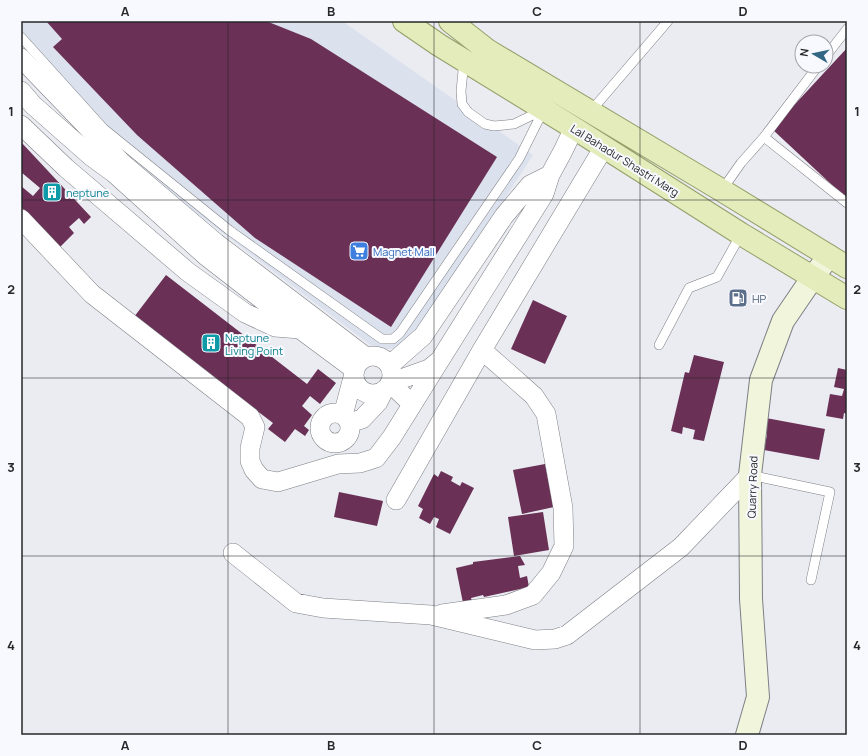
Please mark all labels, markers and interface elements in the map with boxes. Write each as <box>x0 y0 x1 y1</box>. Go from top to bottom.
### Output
text: A <box>121 2 130 20</box>
text: B <box>327 2 335 20</box>
text: C <box>532 2 542 20</box>
text: D <box>738 2 748 20</box>
north arrow <box>794 34 834 74</box>
text: N <box>796 47 812 57</box>
text: 1 <box>8 102 14 120</box>
text: 1 <box>854 102 860 120</box>
street label: Lal Bahadur Shastri Marg <box>568 120 682 200</box>
building icon: neptune <box>41 181 63 203</box>
place label: neptune <box>66 185 110 200</box>
supermarket icon: Magnet Mall <box>348 240 370 262</box>
place label: Magnet Mall <box>373 244 435 259</box>
text: 2 <box>7 280 15 298</box>
text: 2 <box>853 280 861 298</box>
fuel station icon: HP <box>727 287 749 309</box>
place label: HP <box>752 291 767 306</box>
place label: Neptune Living Point <box>225 330 283 358</box>
building icon: Neptune Living Point <box>200 332 222 354</box>
street label: Quarry Road <box>743 455 761 519</box>
text: 3 <box>7 458 15 476</box>
text: 3 <box>853 458 861 476</box>
text: 4 <box>7 636 15 654</box>
text: 4 <box>853 636 861 654</box>
text: A <box>121 736 130 754</box>
text: B <box>327 736 335 754</box>
text: C <box>532 736 542 754</box>
text: D <box>738 736 748 754</box>

